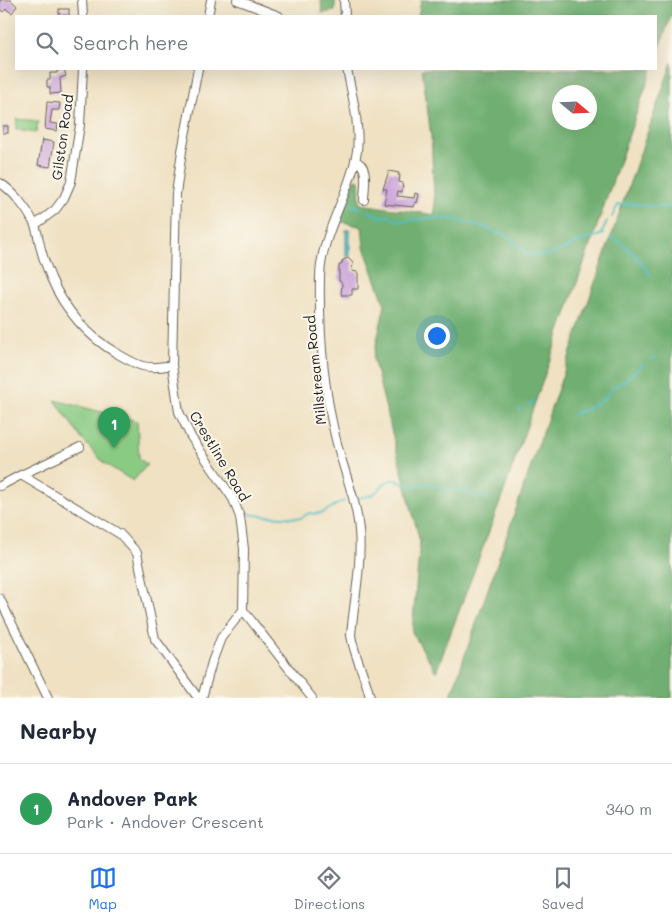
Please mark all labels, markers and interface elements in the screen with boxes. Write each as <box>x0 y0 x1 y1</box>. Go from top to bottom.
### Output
search box <box>15 15 657 70</box>
icon: search <box>33 29 61 57</box>
text: Search here <box>73 30 189 55</box>
north arrow <box>552 85 597 130</box>
street label: Gilston Road <box>47 93 77 181</box>
street label: Millstream Road <box>300 314 330 426</box>
your location <box>424 323 450 349</box>
pin: 1 <box>98 407 130 448</box>
street label: Crestline Road <box>186 407 255 505</box>
text: Nearby <box>20 717 97 744</box>
text: Andover Park <box>67 786 198 811</box>
text: 1 <box>32 798 40 819</box>
text: 340 m <box>605 798 652 819</box>
text: Park · Andover Crescent <box>67 811 264 832</box>
tab: Map <box>88 864 117 913</box>
tab: Directions <box>294 864 365 913</box>
tab: Saved <box>542 864 584 913</box>

